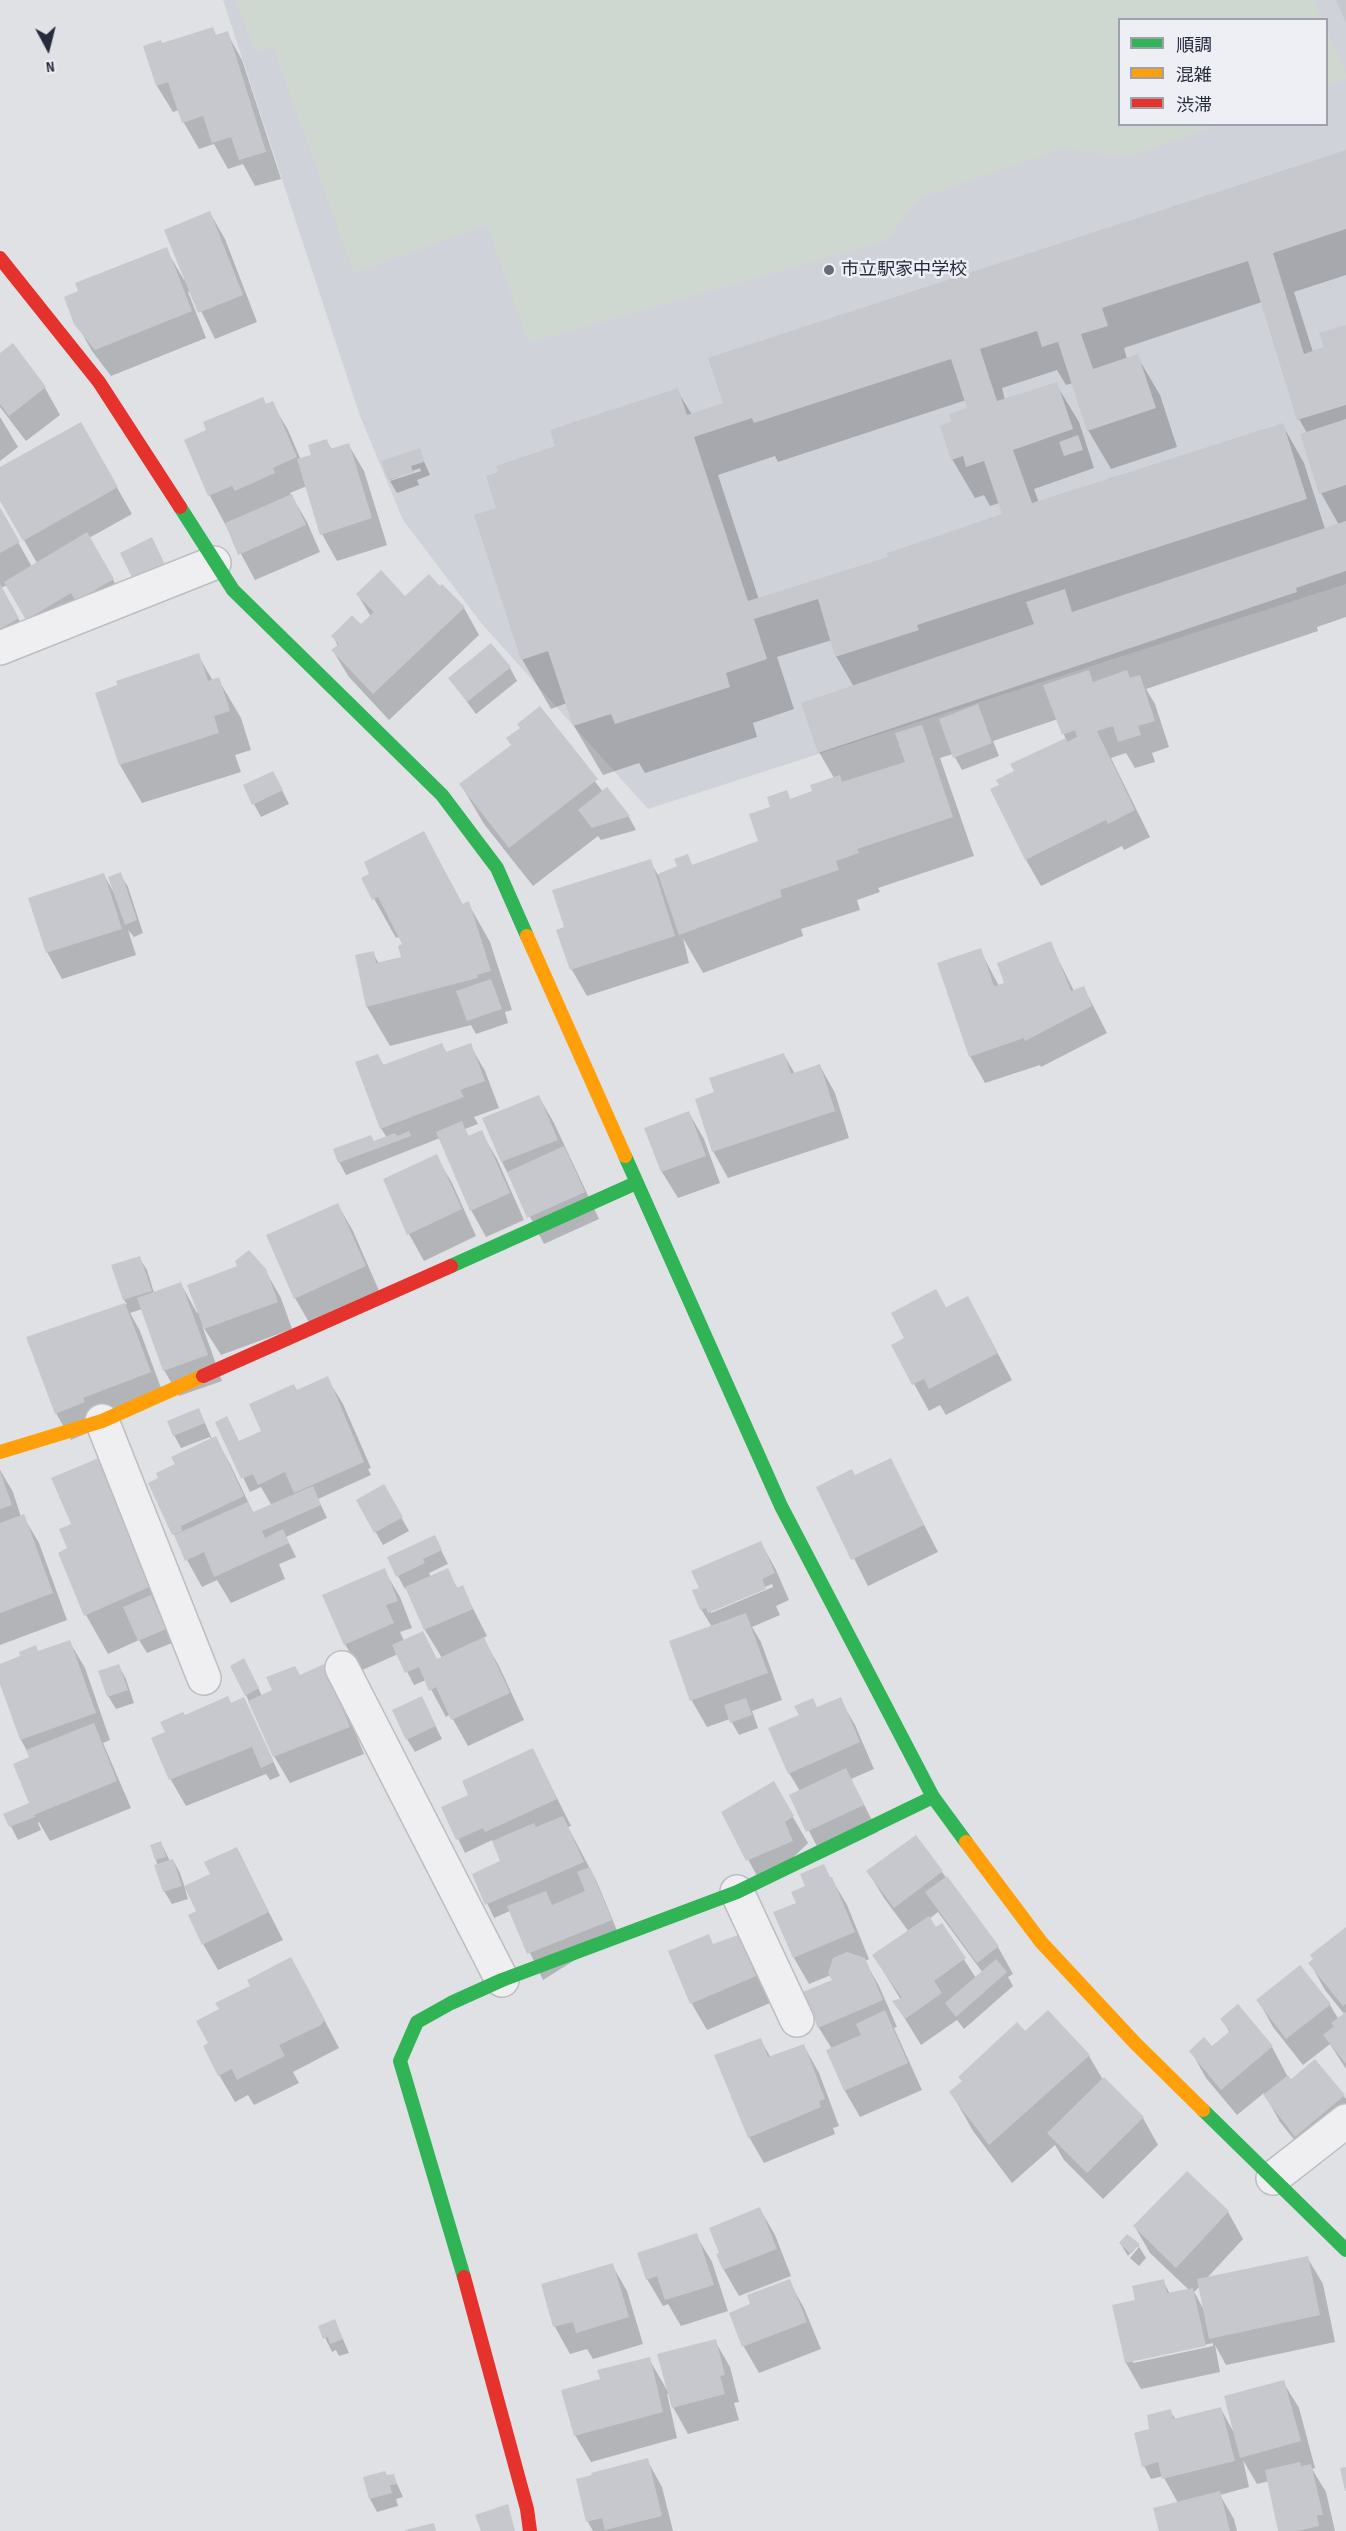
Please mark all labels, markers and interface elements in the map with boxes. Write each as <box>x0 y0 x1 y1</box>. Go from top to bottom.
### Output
north arrow <box>18 18 78 78</box>
legend <box>1118 18 1328 126</box>
text: 順調 <box>1176 35 1212 56</box>
text: N <box>45 56 56 76</box>
text: 混雑 <box>1176 65 1212 86</box>
text: 渋滞 <box>1176 95 1212 116</box>
place label: 市立駅家中学校 <box>841 259 967 281</box>
marker: 市立駅家中学校 <box>822 263 836 277</box>

